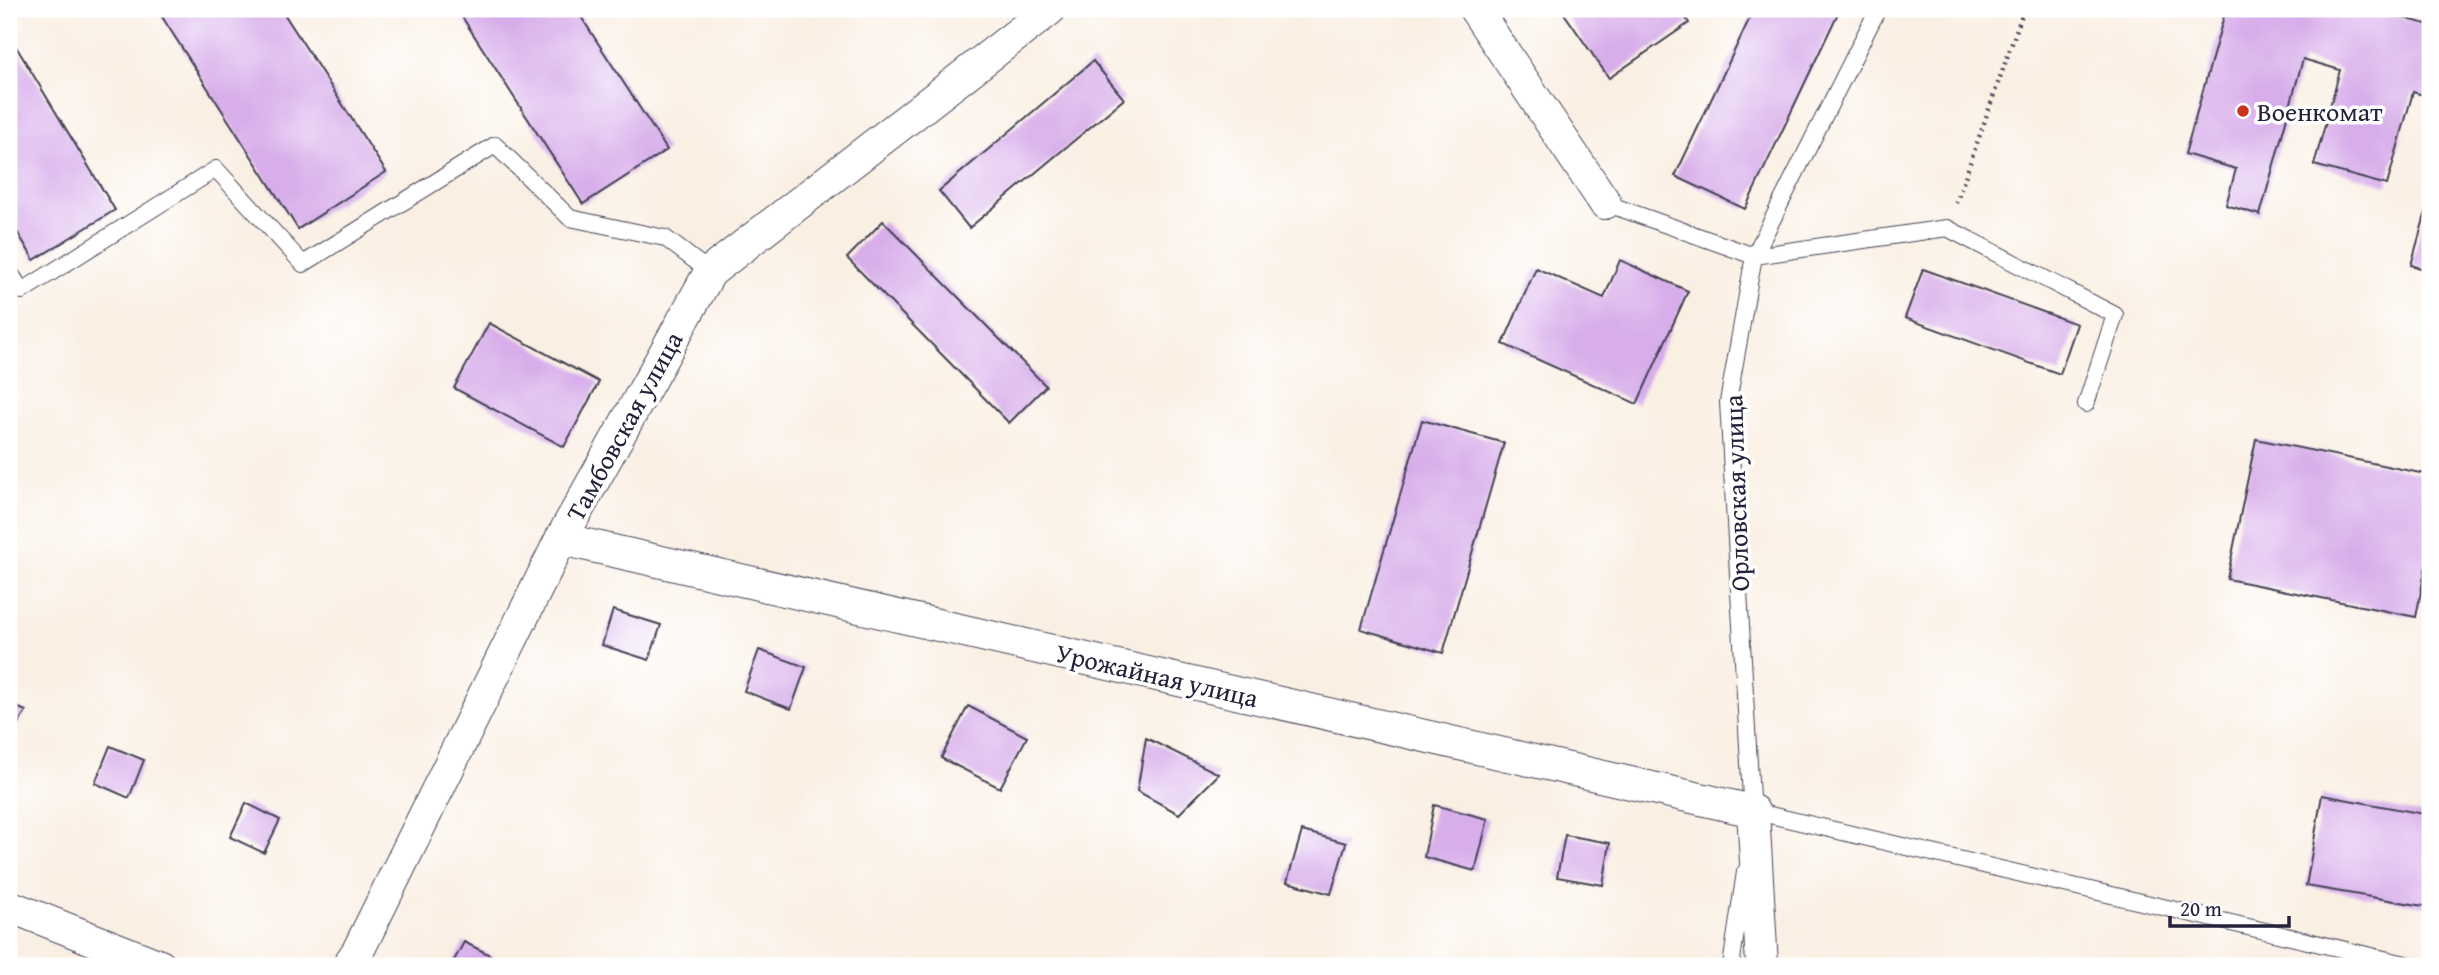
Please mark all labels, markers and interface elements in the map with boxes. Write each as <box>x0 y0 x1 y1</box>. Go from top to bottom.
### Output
place label: Военкомат <box>2257 92 2383 131</box>
marker: Военкомат <box>2235 103 2251 119</box>
street label: Тамбовская улица <box>556 324 693 528</box>
street label: Орловская улица <box>1713 393 1759 592</box>
street label: Урожайная улица <box>1052 633 1263 717</box>
scale bar <box>2170 884 2288 928</box>
text: 20 m <box>2180 893 2222 924</box>

